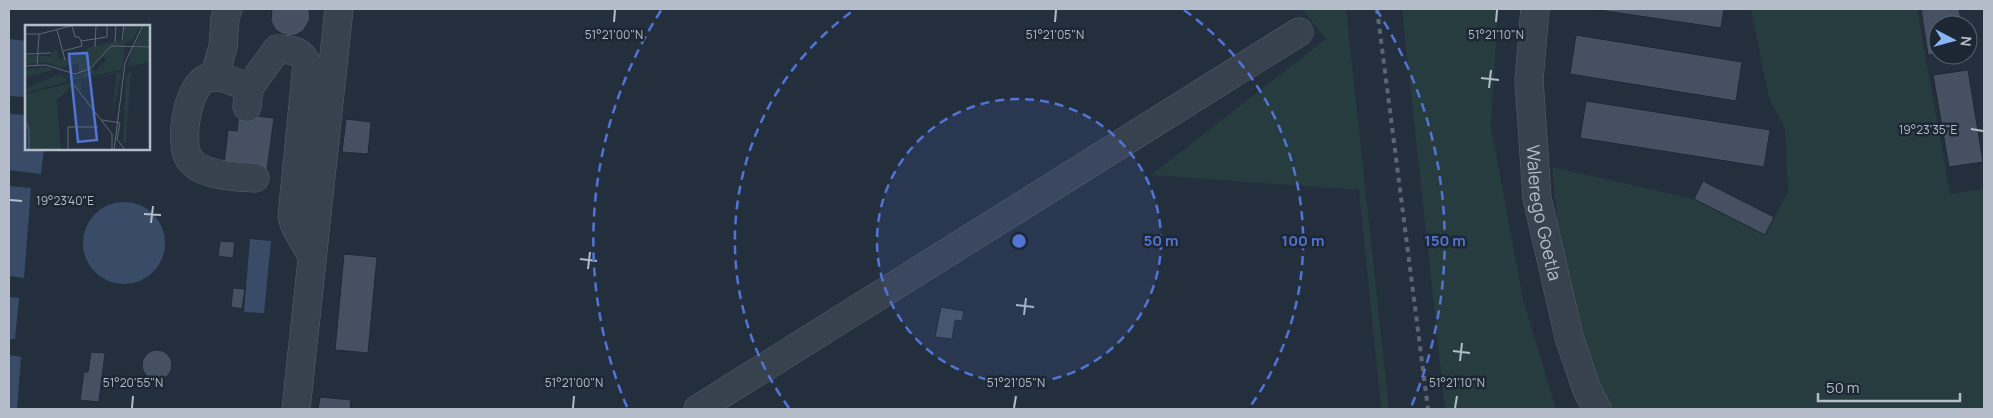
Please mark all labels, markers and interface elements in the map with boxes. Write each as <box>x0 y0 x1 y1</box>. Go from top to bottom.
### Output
north arrow <box>1928 15 1978 65</box>
inset map <box>25 25 150 150</box>
text: 51°21'00"N <box>585 26 643 43</box>
text: 51°21'05"N <box>1026 26 1084 43</box>
text: 51°21'10"N <box>1468 26 1524 43</box>
text: N <box>1956 35 1976 47</box>
text: 19°23'35"E <box>1899 121 1957 138</box>
street label: Walerego Goetla <box>1521 144 1568 283</box>
text: 19°23'40"E <box>36 192 94 209</box>
text: 50 m <box>1143 230 1179 251</box>
text: 100 m <box>1282 230 1324 251</box>
text: 150 m <box>1424 230 1466 251</box>
centre of rings <box>1010 232 1028 250</box>
scale bar <box>1818 370 1960 402</box>
text: 51°20'55"N <box>103 374 163 391</box>
text: 51°21'00"N <box>545 374 603 391</box>
text: 51°21'05"N <box>987 374 1045 391</box>
text: 51°21'10"N <box>1429 374 1485 391</box>
text: 50 m <box>1826 377 1860 398</box>

